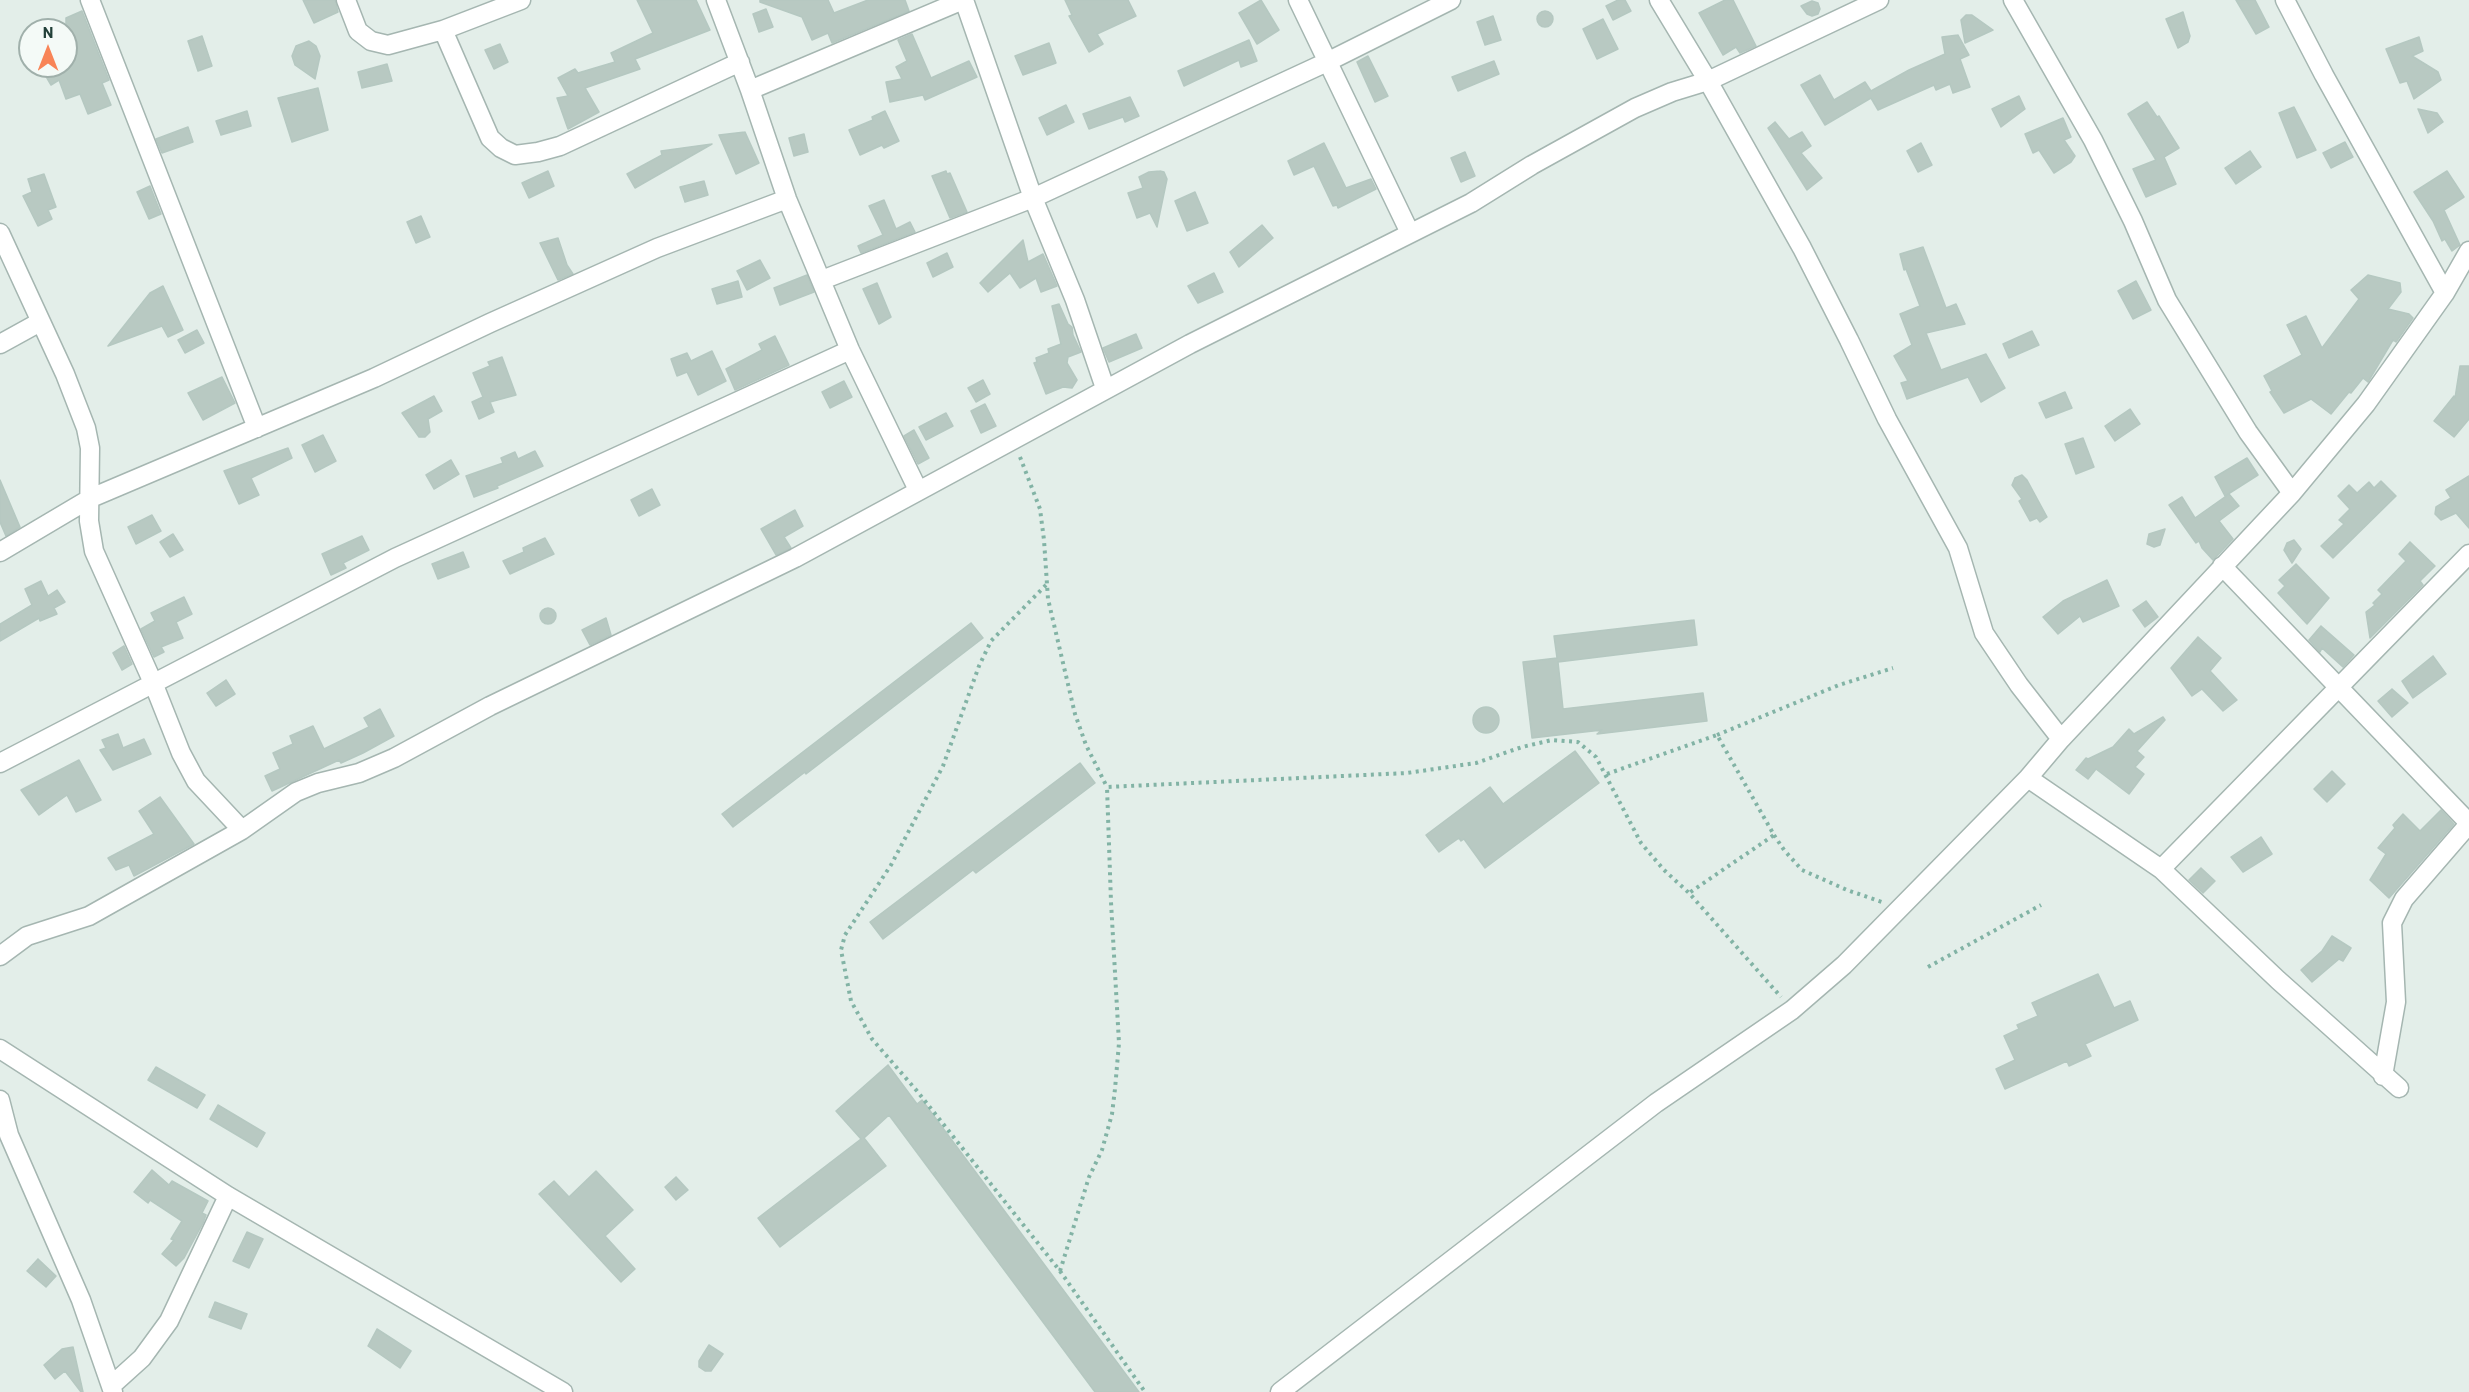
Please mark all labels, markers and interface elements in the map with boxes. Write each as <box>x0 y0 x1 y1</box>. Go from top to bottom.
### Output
north arrow <box>18 18 78 78</box>
text: N <box>43 22 53 41</box>

